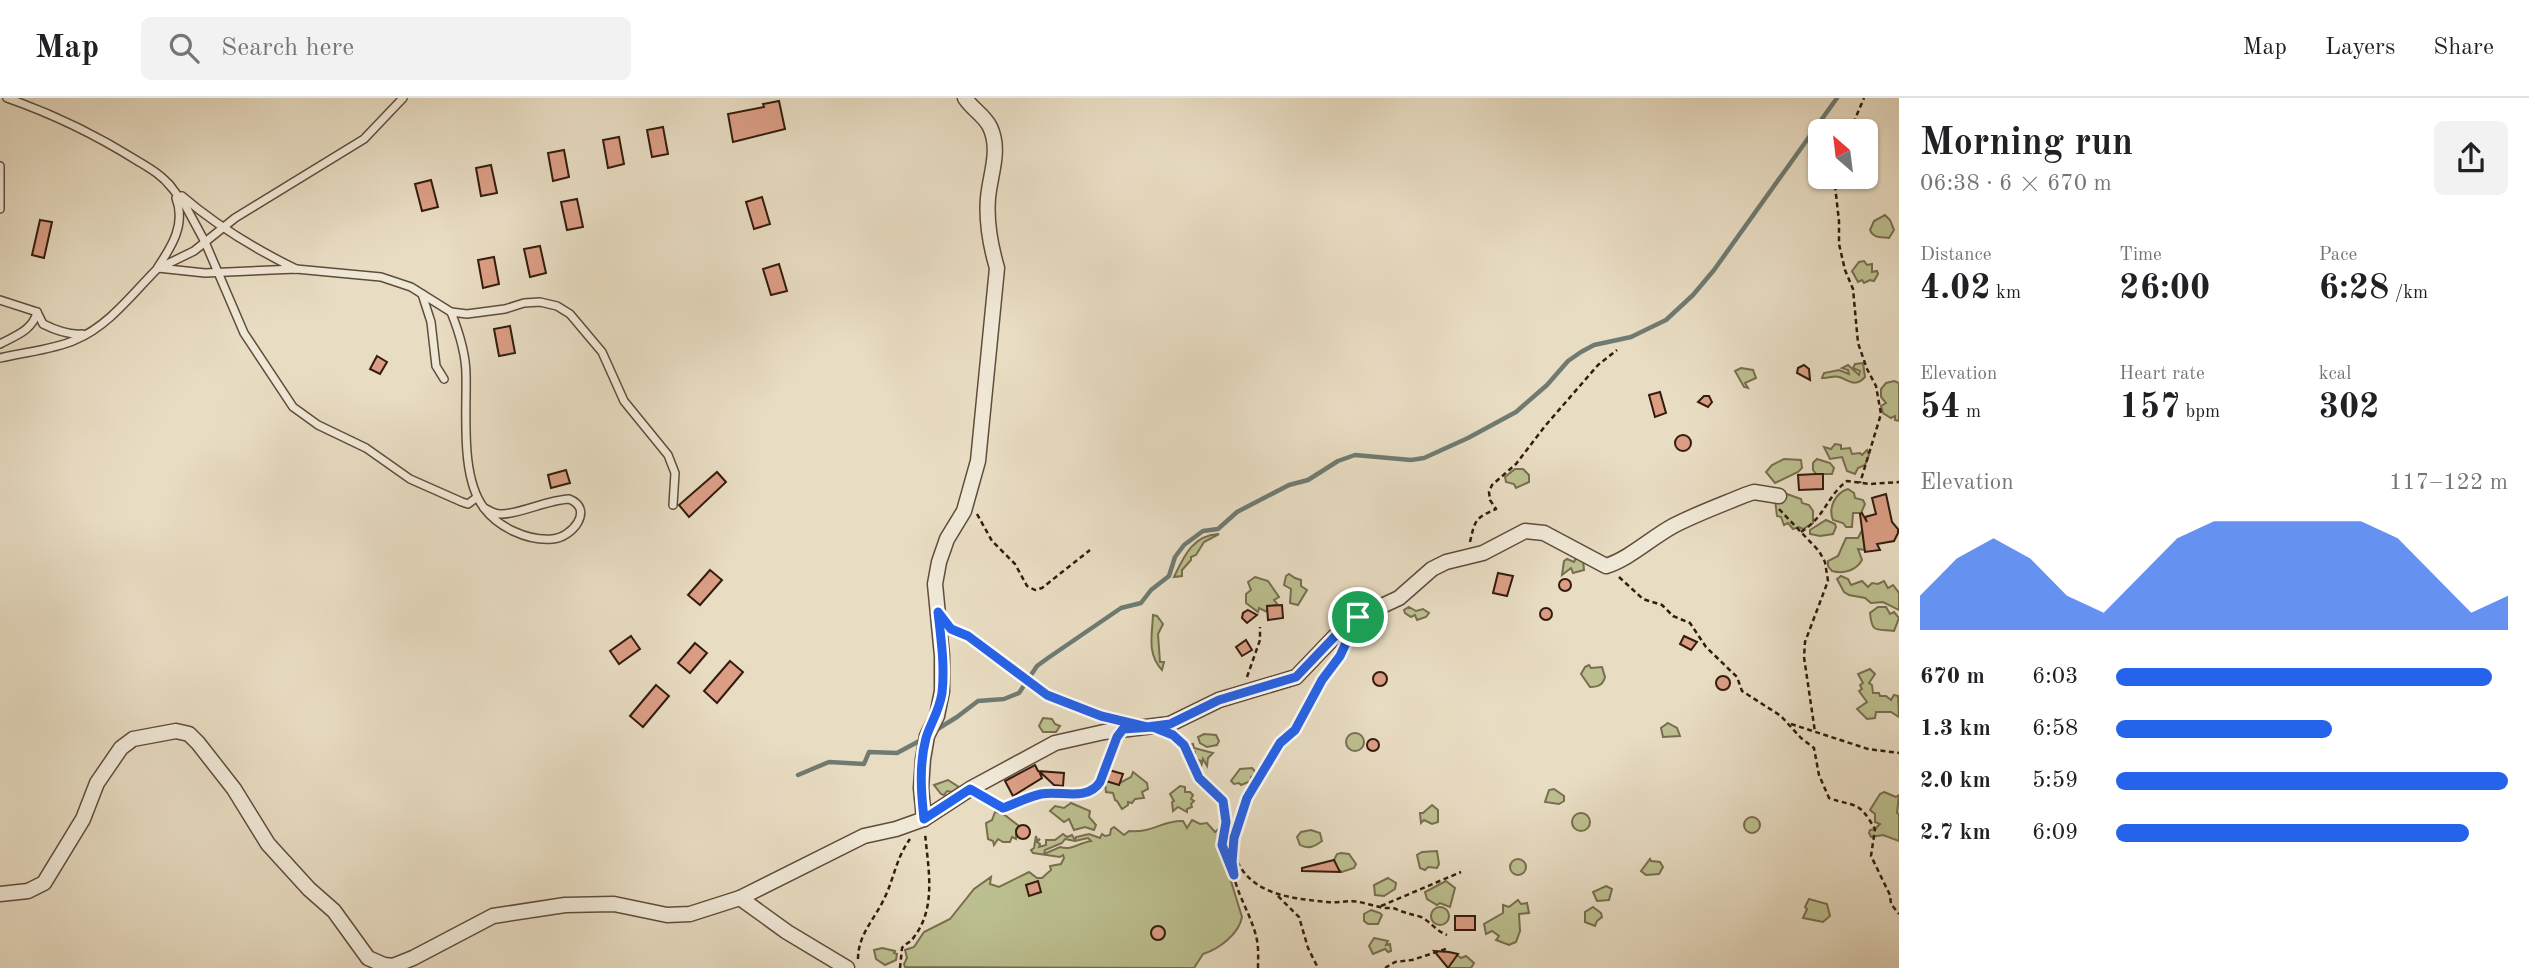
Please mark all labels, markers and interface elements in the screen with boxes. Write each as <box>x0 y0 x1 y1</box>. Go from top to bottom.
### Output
search box <box>141 17 631 80</box>
icon: search <box>165 29 203 67</box>
text: Map <box>35 32 99 65</box>
text: Search here <box>221 35 354 61</box>
text: Map <box>2243 36 2287 60</box>
text: Layers <box>2325 36 2395 60</box>
text: Share <box>2433 36 2494 60</box>
north arrow <box>1808 119 1878 189</box>
map controls <box>1808 119 1878 189</box>
button: share <box>2434 121 2508 195</box>
text: Morning run <box>1920 125 2133 163</box>
text: 06:38 · 6 × 670 m <box>1920 172 2112 195</box>
text: Distance <box>1920 246 1992 265</box>
text: Time <box>2119 246 2162 265</box>
text: Pace <box>2319 246 2357 265</box>
text: 4.02 <box>1920 271 1991 306</box>
text: 26:00 <box>2119 271 2210 306</box>
text: 6:28 <box>2319 271 2389 306</box>
text: km <box>1991 284 2021 303</box>
text: /km <box>2389 284 2428 303</box>
text: Elevation <box>1920 365 1997 384</box>
text: Heart rate <box>2119 365 2205 384</box>
text: kcal <box>2319 365 2351 384</box>
text: 54 <box>1920 390 1961 425</box>
text: 157 <box>2119 390 2180 425</box>
text: 302 <box>2319 390 2380 425</box>
text: m <box>1961 403 1981 422</box>
text: bpm <box>2180 403 2220 422</box>
text: Elevation <box>1920 471 2014 494</box>
text: 117–122 m <box>2389 471 2508 494</box>
pin <box>1328 587 1388 647</box>
icon: arrive <box>1339 598 1377 636</box>
text: 670 m <box>1920 665 1985 688</box>
text: 6:03 <box>2032 665 2078 688</box>
text: 1.3 km <box>1920 717 1991 740</box>
text: 6:58 <box>2032 717 2078 740</box>
text: 2.0 km <box>1920 769 1991 792</box>
text: 5:59 <box>2032 769 2078 792</box>
text: 2.7 km <box>1920 821 1991 844</box>
text: 6:09 <box>2032 821 2078 844</box>

